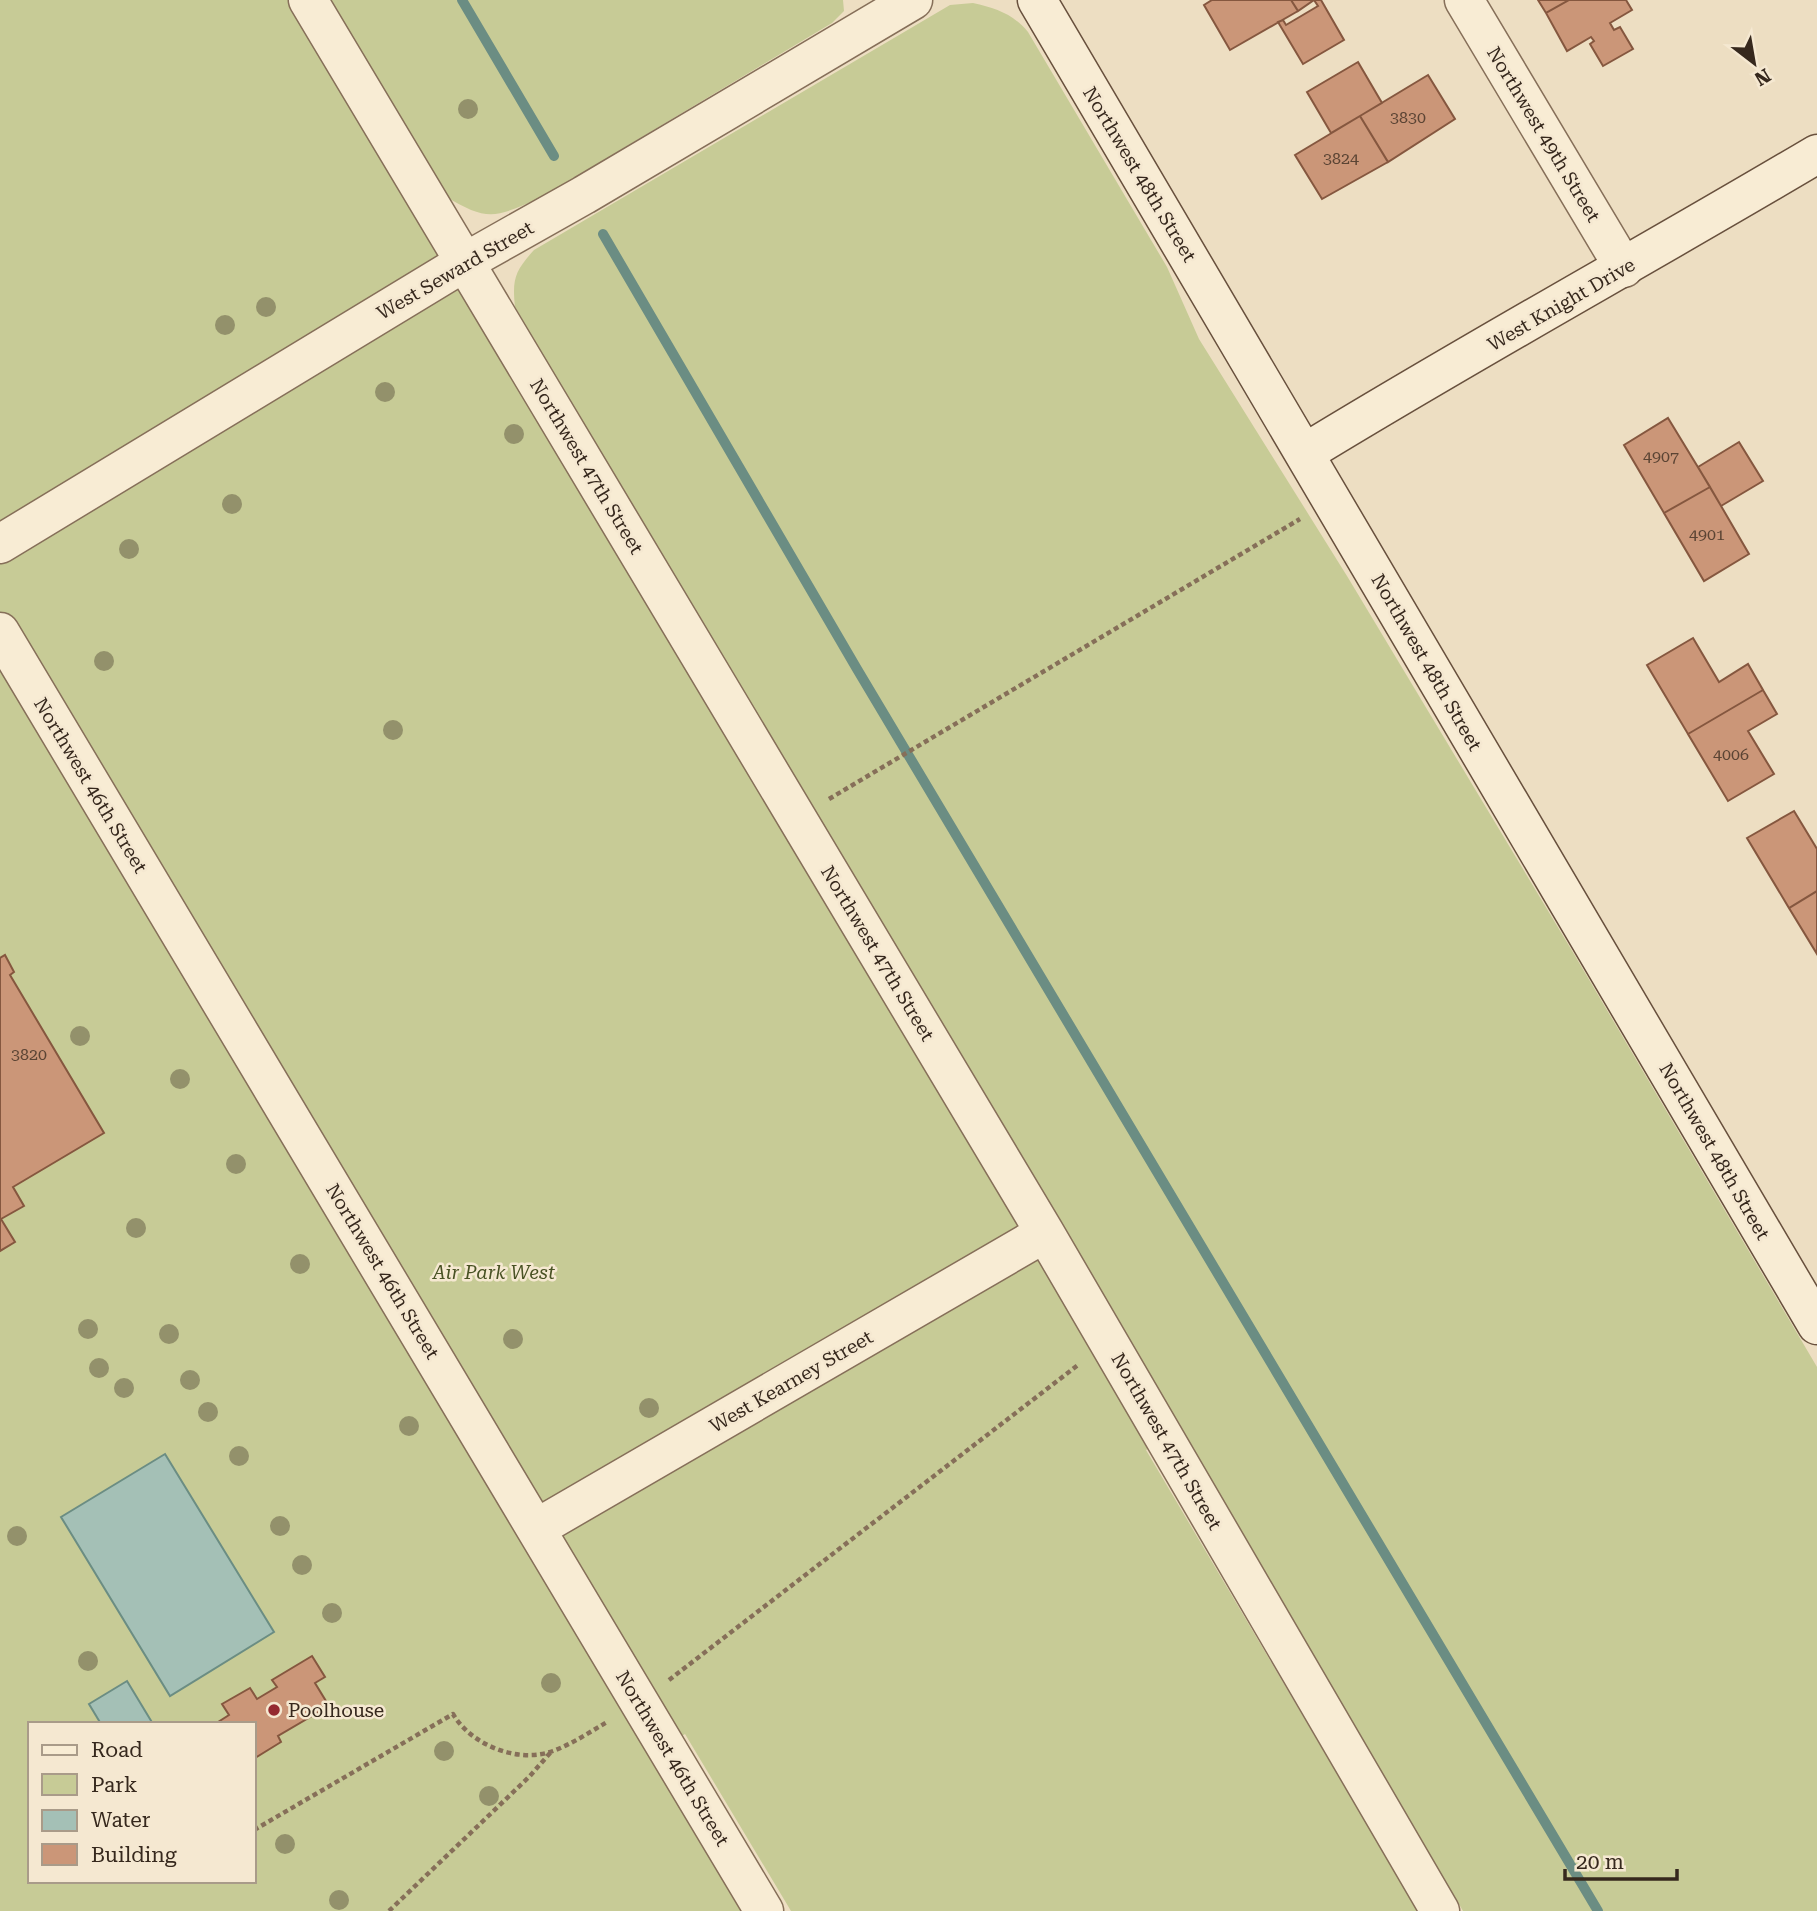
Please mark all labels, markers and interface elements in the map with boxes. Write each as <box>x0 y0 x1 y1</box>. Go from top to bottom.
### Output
north arrow <box>1719 28 1789 98</box>
street label: Northwest 49th Street <box>1482 42 1605 226</box>
text: N <box>1750 64 1775 91</box>
street label: Northwest 48th Street <box>1078 82 1201 266</box>
house number: 3830 <box>1390 108 1426 127</box>
house number: 3824 <box>1323 149 1359 168</box>
street label: West Seward Street <box>373 216 538 325</box>
street label: West Knight Drive <box>1483 253 1639 356</box>
street label: Northwest 47th Street <box>525 374 648 558</box>
house number: 4907 <box>1643 447 1679 466</box>
house number: 4901 <box>1689 525 1725 544</box>
street label: Northwest 48th Street <box>1366 570 1487 755</box>
street label: Northwest 46th Street <box>29 693 152 877</box>
house number: 4006 <box>1713 745 1749 764</box>
street label: Northwest 47th Street <box>816 861 939 1045</box>
house number: 3820 <box>11 1045 47 1064</box>
street label: Northwest 48th Street <box>1654 1059 1775 1244</box>
street label: Northwest 46th Street <box>321 1179 444 1363</box>
park label: Air Park West <box>432 1261 555 1284</box>
street label: West Kearney Street <box>705 1325 877 1438</box>
street label: Northwest 47th Street <box>1106 1349 1227 1534</box>
street label: Northwest 46th Street <box>611 1666 734 1850</box>
place label: Poolhouse <box>288 1699 384 1722</box>
marker: Poolhouse <box>266 1702 282 1718</box>
legend <box>28 1722 256 1883</box>
text: Road <box>91 1738 143 1762</box>
text: Park <box>91 1773 137 1797</box>
text: Water <box>91 1808 151 1832</box>
scale bar <box>1565 1838 1677 1882</box>
text: Building <box>91 1843 177 1867</box>
text: 20 m <box>1576 1850 1624 1874</box>

